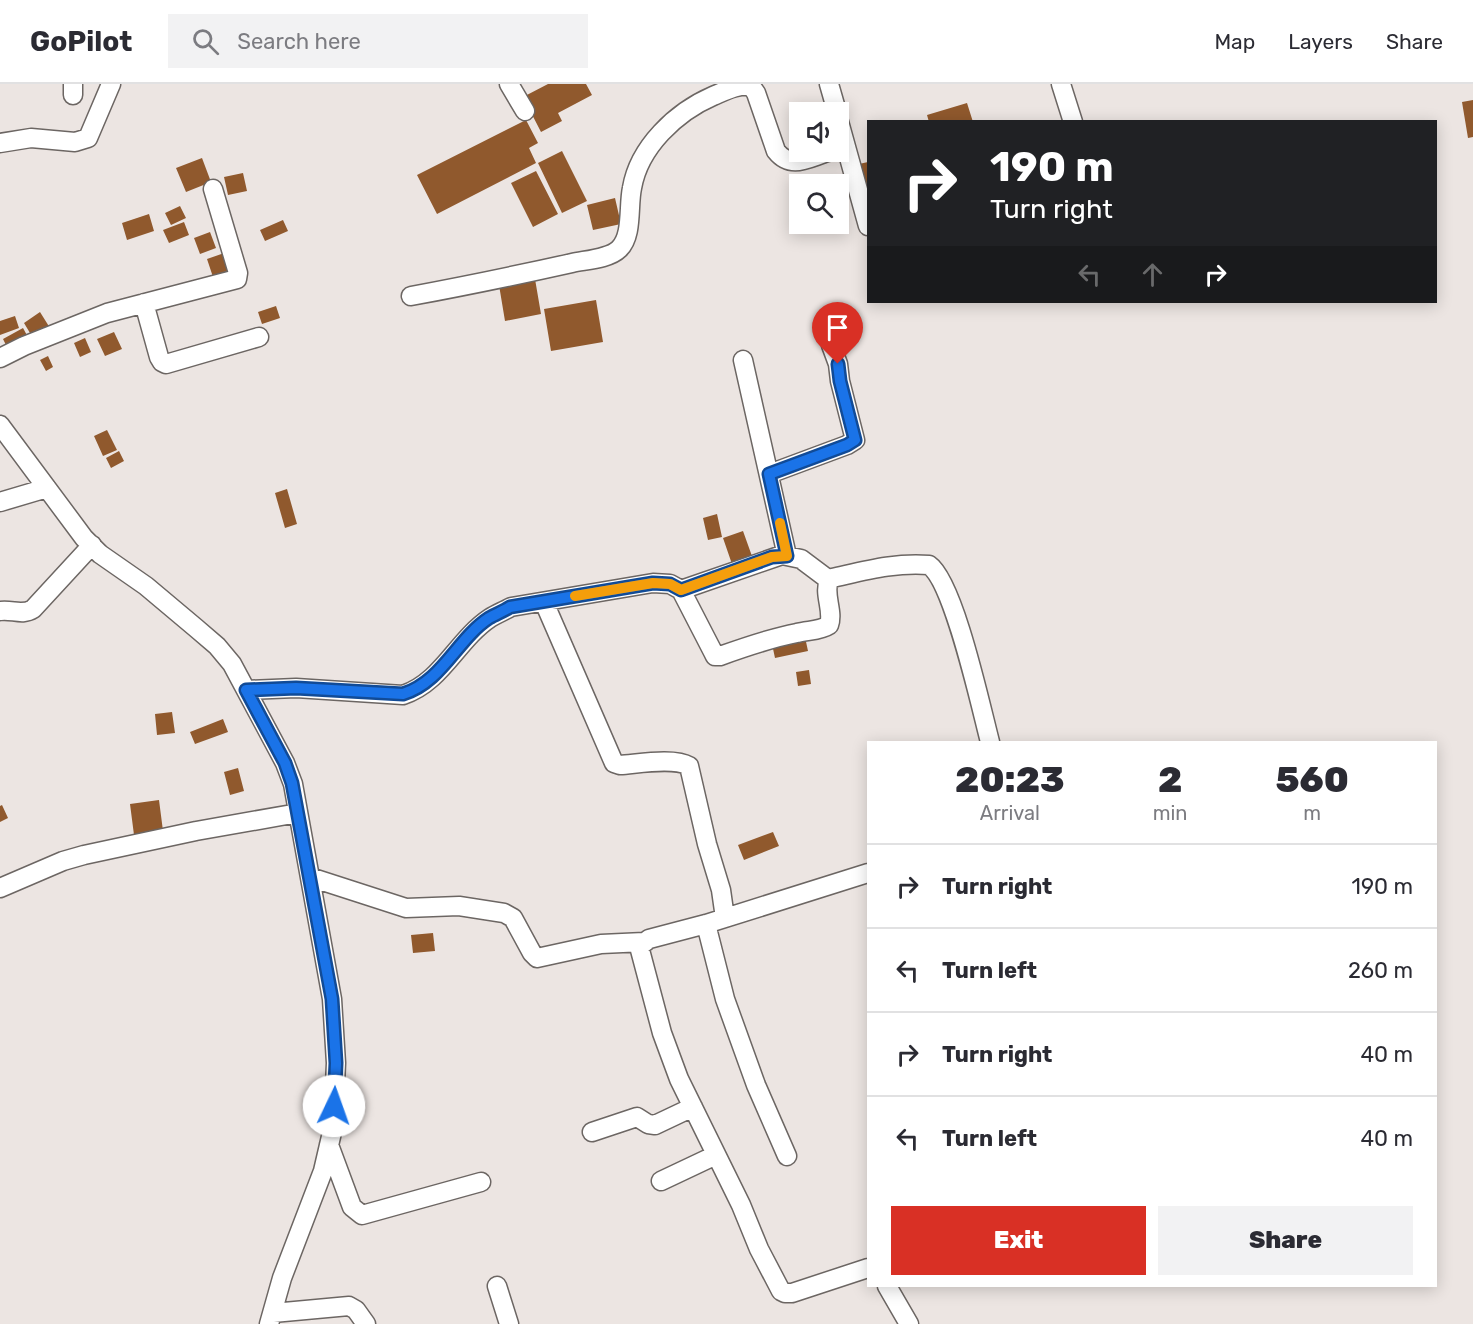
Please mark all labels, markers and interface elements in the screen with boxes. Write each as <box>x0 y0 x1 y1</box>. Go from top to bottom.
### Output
search box <box>168 14 588 68</box>
text: GoPilot <box>30 25 132 58</box>
icon: search <box>189 25 222 58</box>
text: Search here <box>237 28 361 55</box>
text: Map <box>1214 29 1255 54</box>
text: Layers <box>1288 29 1353 54</box>
text: Share <box>1386 29 1443 54</box>
map controls <box>789 102 849 234</box>
button: sound <box>789 102 849 162</box>
text: 190 m <box>990 142 1114 192</box>
icon: right <box>891 144 969 222</box>
button: search <box>789 174 849 234</box>
text: Turn right <box>990 193 1113 225</box>
icon: left <box>1073 258 1106 291</box>
icon: ahead <box>1136 258 1169 291</box>
icon: right <box>1199 258 1232 291</box>
pin <box>812 302 863 364</box>
icon: arrive <box>821 311 854 344</box>
text: 20:23 <box>955 758 1065 801</box>
text: 2 <box>1158 758 1182 801</box>
text: 560 <box>1276 758 1349 801</box>
text: Arrival <box>980 801 1040 825</box>
text: min <box>1153 801 1187 825</box>
text: m <box>1303 801 1321 825</box>
icon: right <box>891 870 924 903</box>
text: Turn right <box>942 873 1052 900</box>
text: 190 m <box>1352 873 1413 900</box>
icon: left <box>891 954 924 987</box>
text: Turn left <box>942 957 1037 984</box>
text: 260 m <box>1348 957 1413 984</box>
icon: right <box>891 1038 924 1071</box>
text: Turn right <box>942 1041 1052 1068</box>
text: 40 m <box>1360 1041 1413 1068</box>
position arrow <box>302 1074 366 1138</box>
icon: left <box>891 1122 924 1155</box>
text: Turn left <box>942 1125 1037 1152</box>
text: 40 m <box>1360 1125 1413 1152</box>
button: Exit <box>891 1206 1146 1275</box>
button: Share <box>1158 1206 1413 1275</box>

